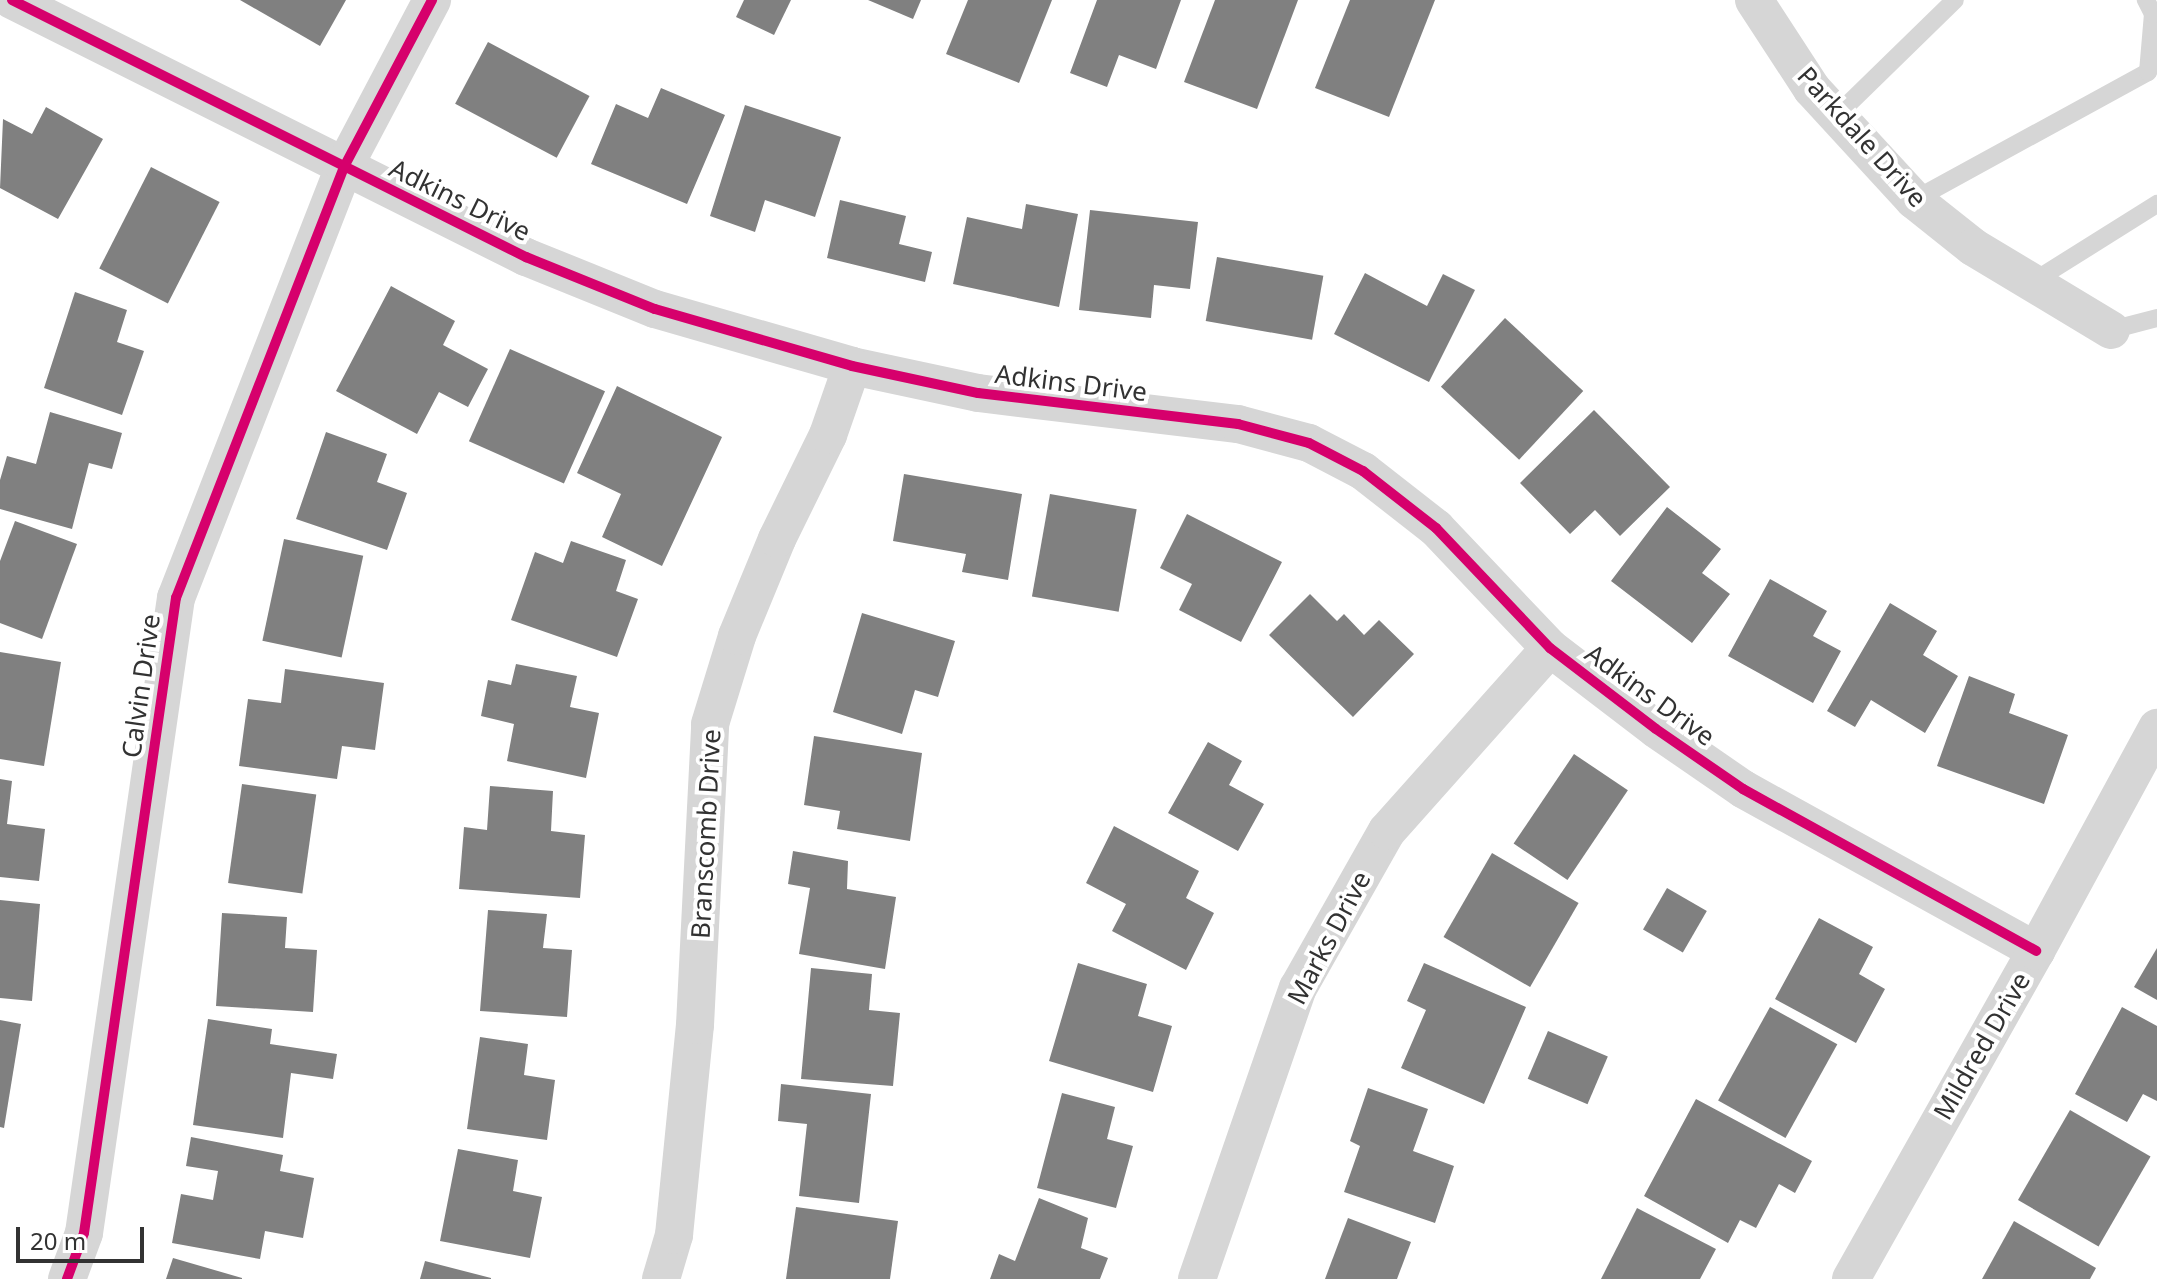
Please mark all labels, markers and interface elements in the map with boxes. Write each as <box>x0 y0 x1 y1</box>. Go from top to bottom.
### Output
street label: Parkdale Drive <box>1791 60 1933 214</box>
street label: Adkins Drive <box>385 152 535 248</box>
street label: Adkins Drive <box>993 358 1149 408</box>
street label: Calvin Drive <box>115 612 167 760</box>
street label: Adkins Drive <box>1579 637 1721 753</box>
street label: Branscomb Drive <box>685 728 727 940</box>
street label: Marks Drive <box>1281 866 1377 1010</box>
street label: Mildred Drive <box>1927 967 2037 1125</box>
scale bar <box>20 1211 148 1261</box>
text: 20 m <box>30 1224 86 1257</box>

